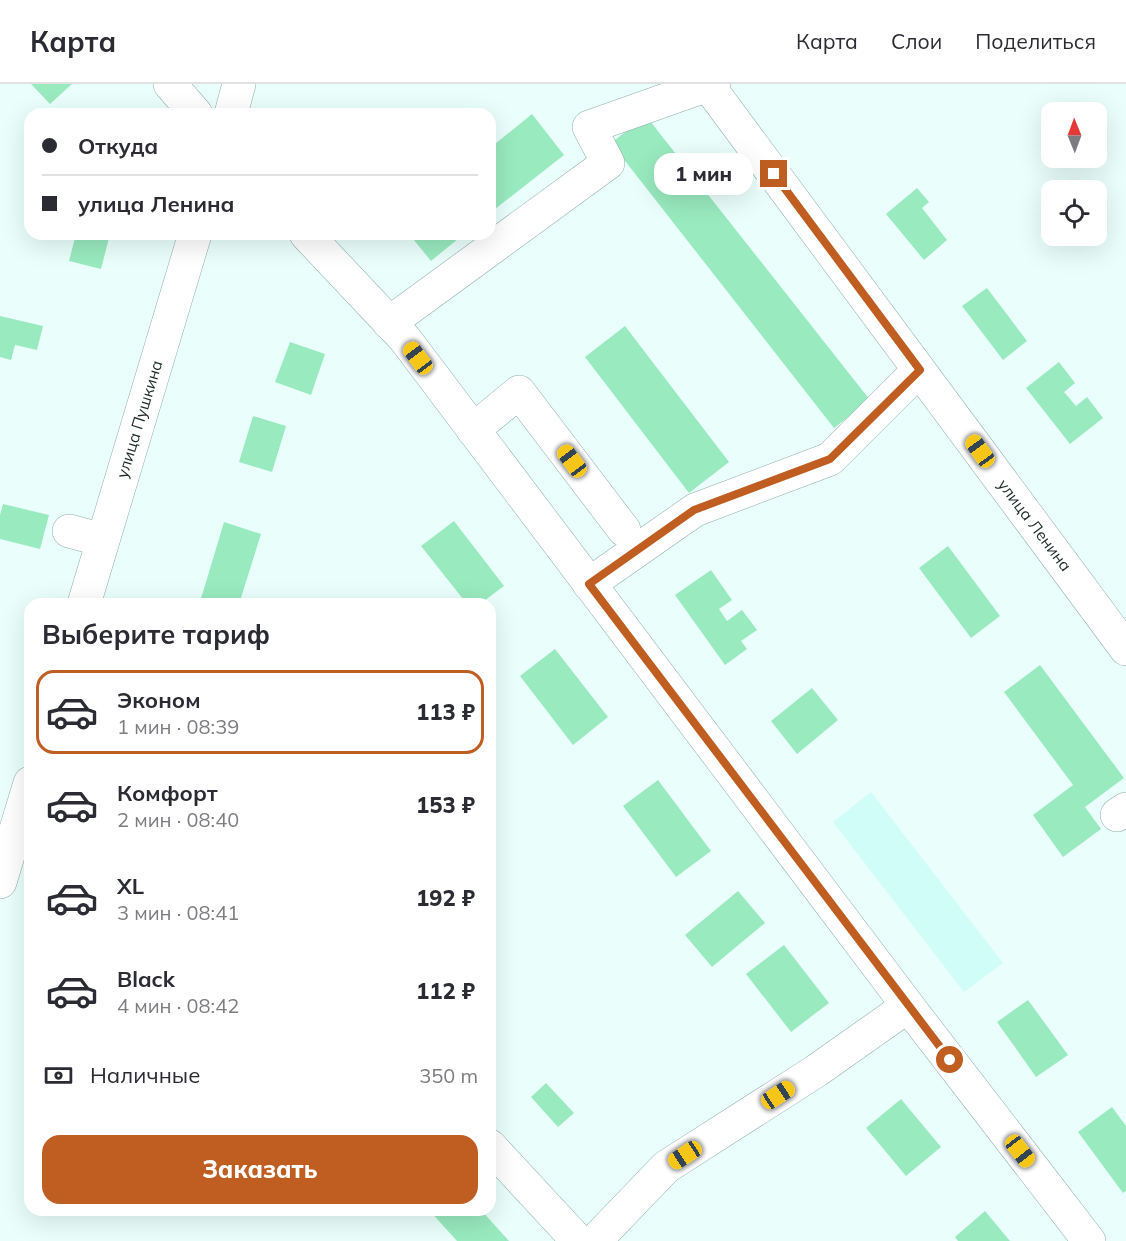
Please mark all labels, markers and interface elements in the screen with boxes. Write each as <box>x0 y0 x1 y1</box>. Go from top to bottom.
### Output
text: Карта <box>30 24 116 59</box>
text: Карта <box>796 28 858 54</box>
text: Слои <box>891 28 942 54</box>
text: Поделиться <box>975 28 1096 54</box>
north arrow <box>1041 102 1107 168</box>
map controls <box>1041 102 1107 246</box>
text: Откуда <box>78 132 158 160</box>
callout: 1 мин <box>654 153 753 195</box>
route end <box>760 160 787 187</box>
text: 1 мин <box>675 161 732 186</box>
button: locate <box>1041 180 1107 246</box>
text: улица Ленина <box>78 190 235 218</box>
car <box>400 338 436 378</box>
street label: улица Пушкина <box>112 358 166 480</box>
car <box>962 431 998 471</box>
car <box>554 441 590 481</box>
street label: улица Ленина <box>994 475 1076 575</box>
text: Выберите тариф <box>42 617 270 651</box>
icon: car <box>45 685 99 739</box>
text: Эконом <box>117 686 201 714</box>
text: 113 ₽ <box>416 698 475 726</box>
text: 1 мин · 08:39 <box>117 714 239 739</box>
icon: car <box>45 778 99 832</box>
text: Комфорт <box>117 779 218 807</box>
text: 153 ₽ <box>416 791 475 819</box>
text: 2 мин · 08:40 <box>117 807 239 832</box>
icon: car <box>45 871 99 925</box>
text: XL <box>117 872 144 900</box>
text: 192 ₽ <box>416 884 475 912</box>
text: 3 мин · 08:41 <box>117 900 239 925</box>
icon: car <box>45 964 99 1018</box>
text: Black <box>117 965 175 993</box>
text: 112 ₽ <box>416 977 475 1005</box>
text: 4 мин · 08:42 <box>117 993 239 1018</box>
route start <box>936 1046 963 1073</box>
icon: cash <box>42 1059 75 1092</box>
text: Наличные <box>90 1061 200 1089</box>
text: 350 m <box>419 1063 478 1088</box>
car <box>758 1078 798 1112</box>
car <box>1002 1131 1038 1171</box>
button: Заказать <box>42 1135 478 1204</box>
car <box>665 1138 705 1172</box>

